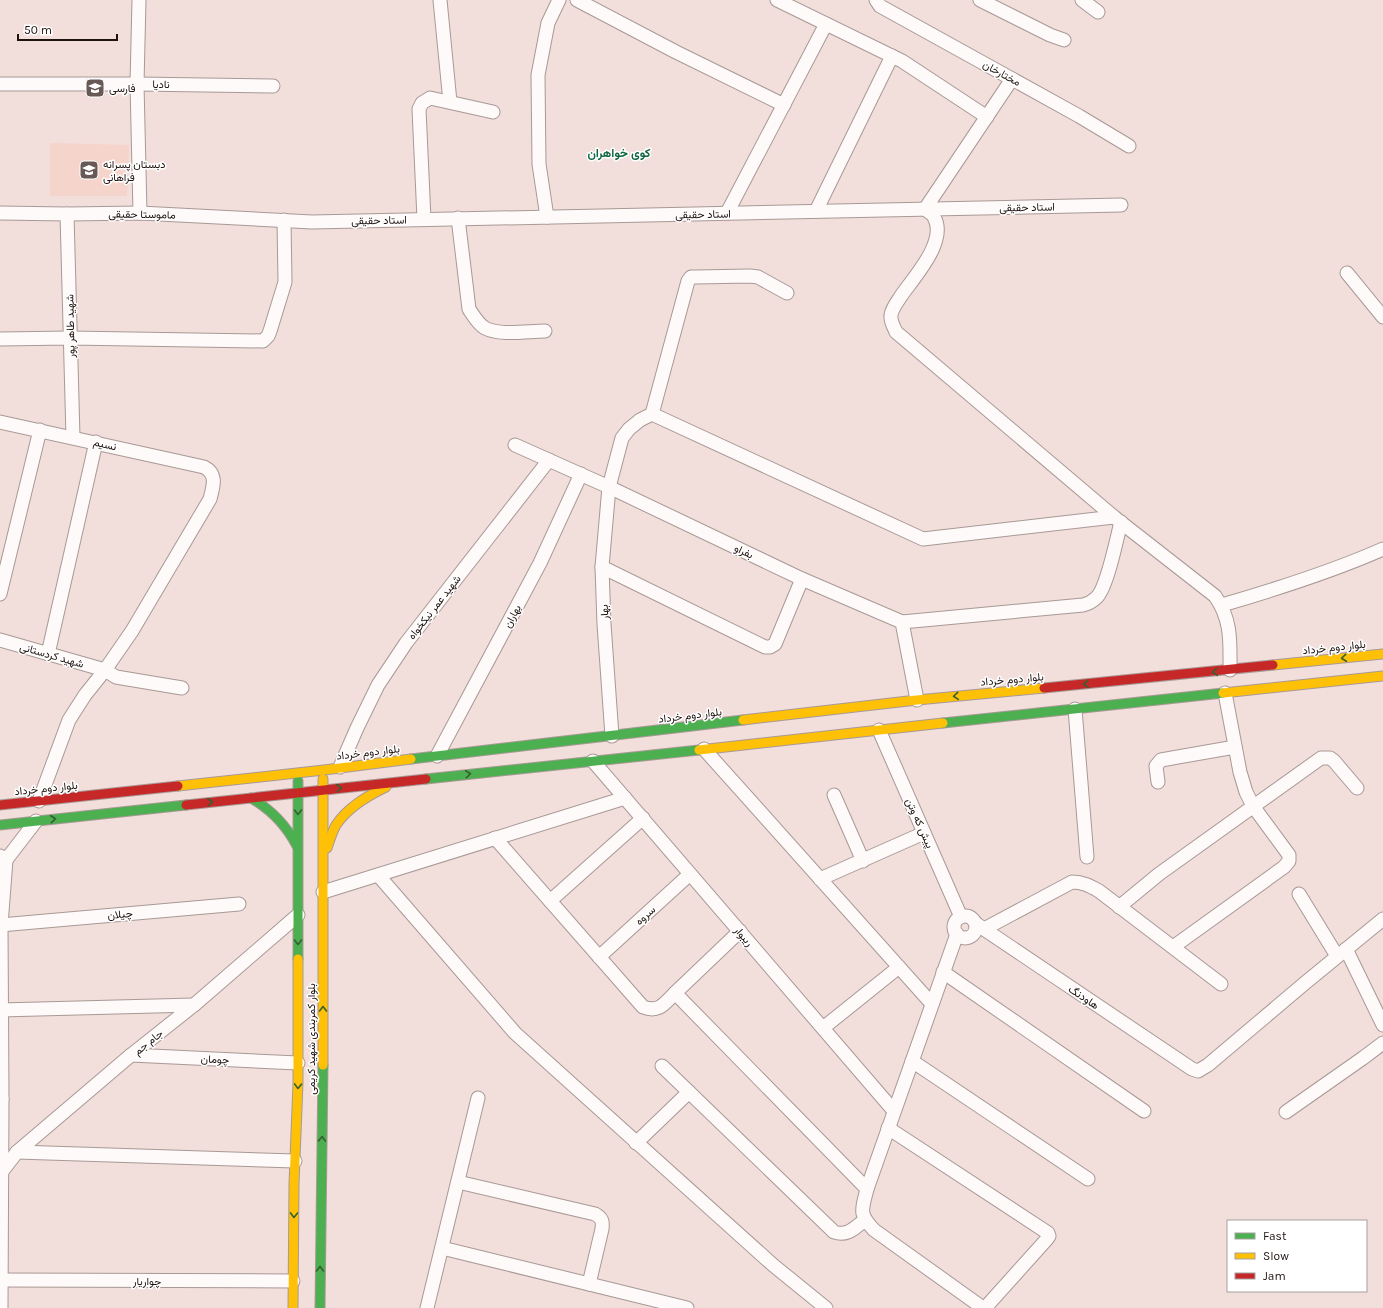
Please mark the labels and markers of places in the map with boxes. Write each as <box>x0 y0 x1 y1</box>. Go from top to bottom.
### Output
school or university icon: فارسی <box>84 77 106 99</box>
place label: فارسی <box>109 82 136 95</box>
place label: دبستان پسرانه فراهانی <box>103 158 166 184</box>
school or university icon: دبستان پسرانه فراهانی <box>78 159 100 181</box>

